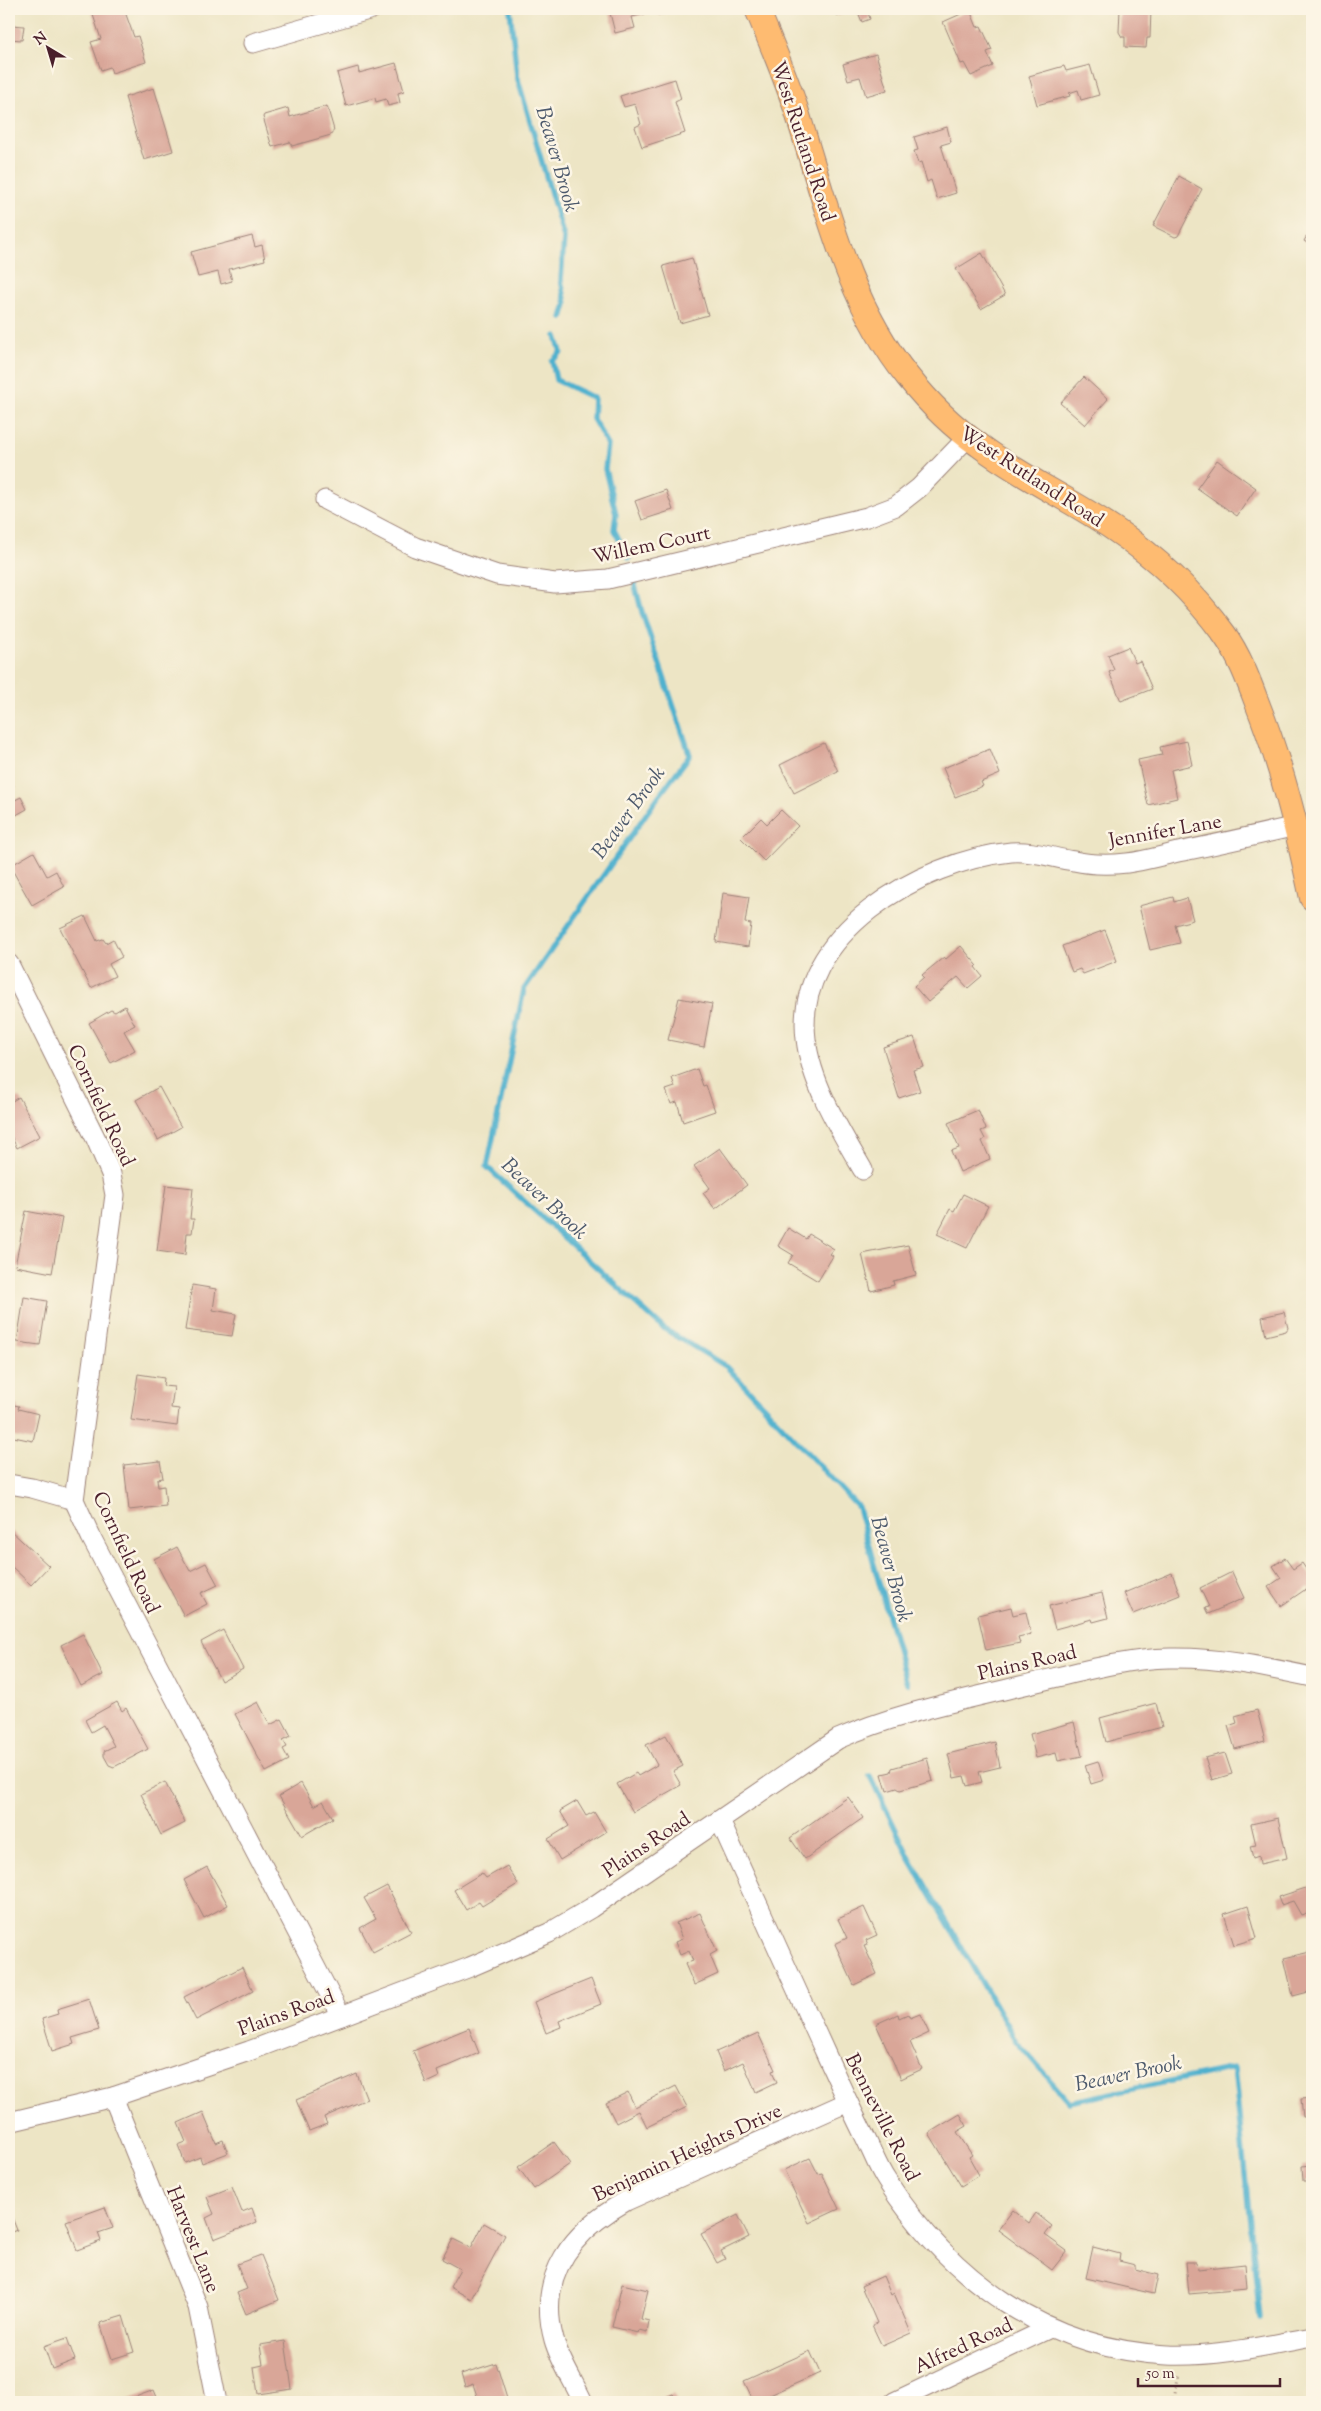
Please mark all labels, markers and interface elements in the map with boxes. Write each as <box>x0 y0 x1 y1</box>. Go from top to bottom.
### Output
north arrow <box>22 22 72 72</box>
text: N <box>31 28 52 51</box>
street label: West Rutland Road <box>762 58 841 226</box>
water label: Beaver Brook <box>527 103 586 216</box>
street label: West Rutland Road <box>952 420 1109 536</box>
street label: Willem Court <box>590 520 713 573</box>
water label: Beaver Brook <box>586 760 674 866</box>
street label: Jennifer Lane <box>1106 808 1224 857</box>
street label: Cornfield Road <box>59 1040 141 1172</box>
water label: Beaver Brook <box>494 1152 594 1248</box>
street label: Cornfield Road <box>84 1487 166 1619</box>
water label: Beaver Brook <box>862 1513 919 1626</box>
street label: Plains Road <box>975 1639 1080 1690</box>
street label: Plains Road <box>598 1806 697 1886</box>
street label: Plains Road <box>235 1984 339 2045</box>
street label: Benneville Road <box>836 2049 925 2187</box>
water label: Beaver Brook <box>1072 2049 1185 2101</box>
street label: Benjamin Heights Drive <box>589 2098 787 2211</box>
street label: Harvest Lane <box>157 2182 226 2298</box>
street label: Alfred Road <box>910 2312 1018 2383</box>
scale bar <box>1138 2356 1281 2388</box>
text: 50 m <box>1145 2364 1175 2385</box>

